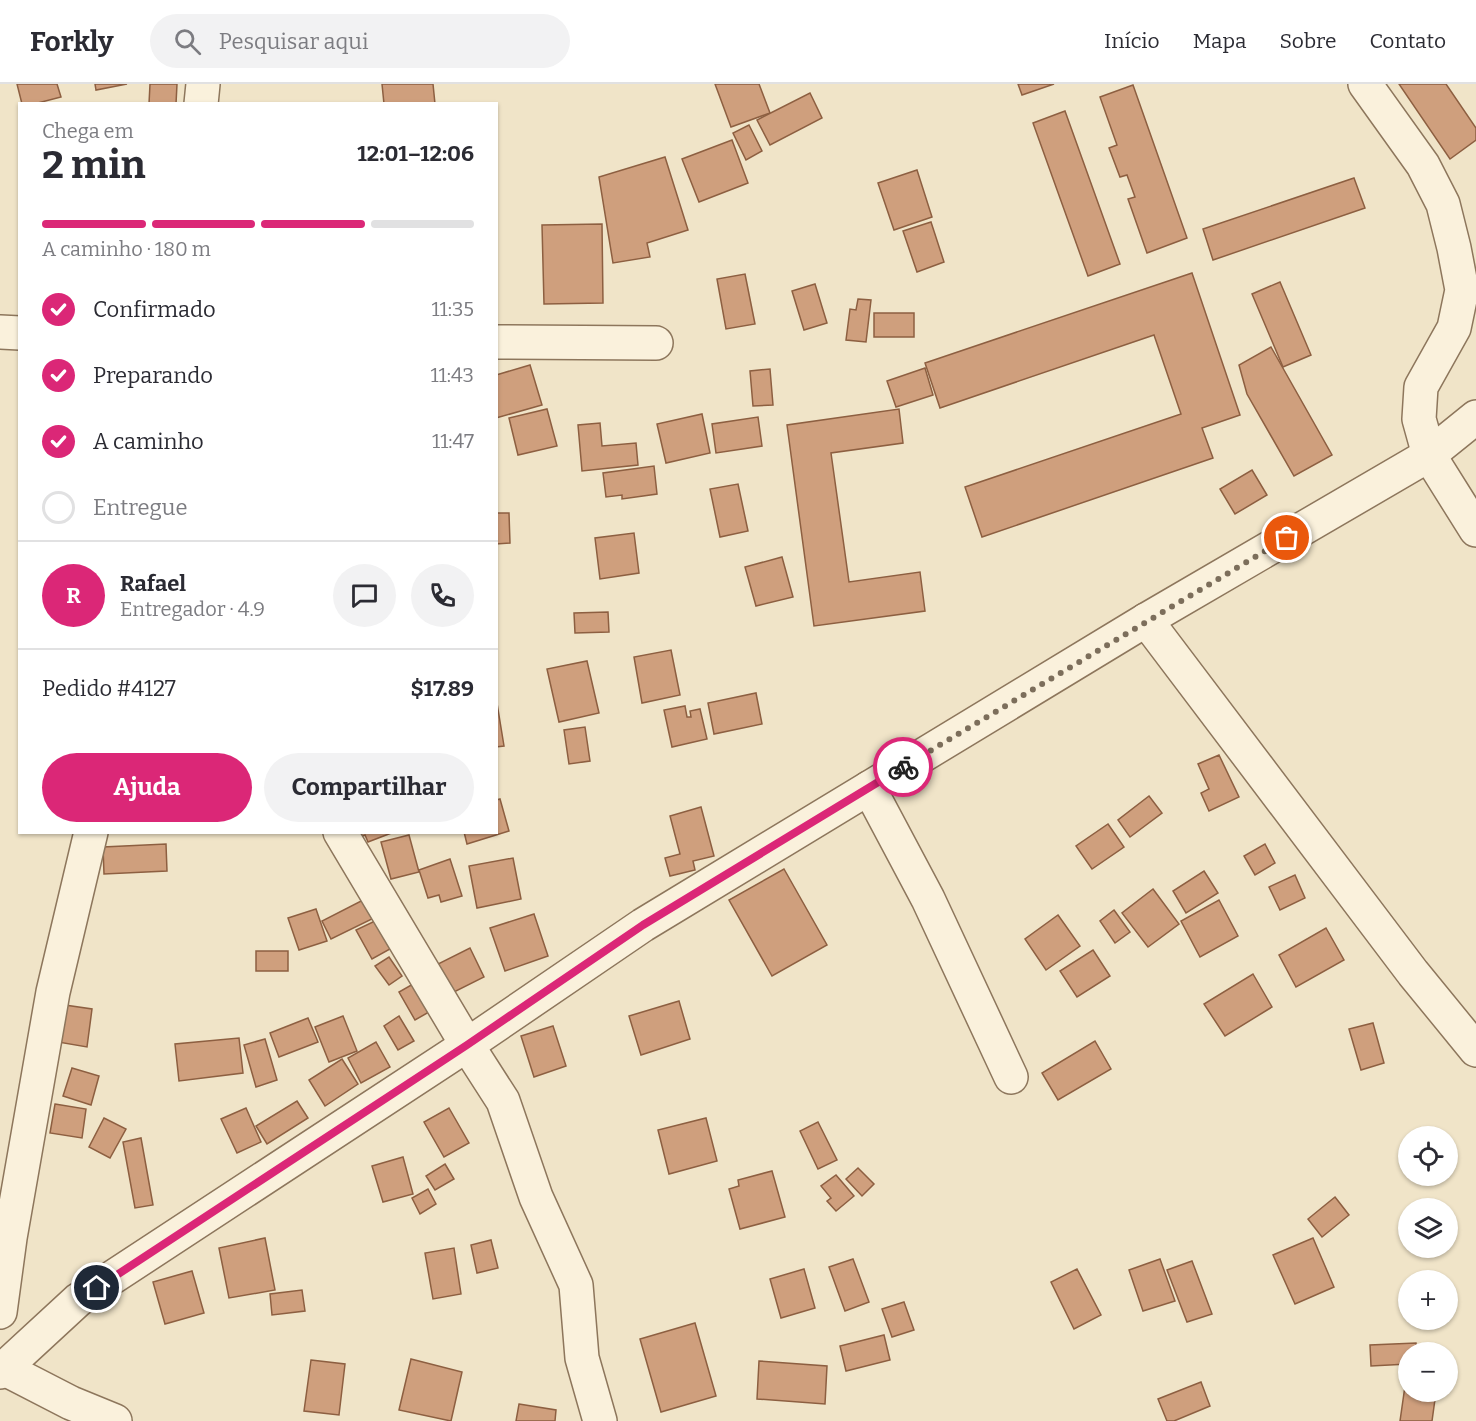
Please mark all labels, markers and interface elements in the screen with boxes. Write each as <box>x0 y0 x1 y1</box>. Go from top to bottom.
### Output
search box <box>150 14 570 68</box>
text: Forkly <box>30 25 114 58</box>
icon: search <box>171 25 204 58</box>
text: Pesquisar aqui <box>219 28 368 55</box>
text: Início <box>1104 28 1160 54</box>
text: Mapa <box>1193 28 1247 54</box>
text: Sobre <box>1280 28 1336 54</box>
text: Contato <box>1369 28 1446 54</box>
text: Chega em <box>42 119 134 143</box>
text: 12:01–12:06 <box>357 140 474 167</box>
text: 2 min <box>42 142 146 188</box>
text: A caminho · 180 m <box>42 237 211 261</box>
icon: check <box>42 293 75 326</box>
text: Confirmado <box>93 296 216 323</box>
text: 11:35 <box>431 297 474 321</box>
icon: check <box>42 359 75 392</box>
text: Preparando <box>93 362 213 389</box>
text: 11:43 <box>430 363 474 387</box>
icon: check <box>42 425 75 458</box>
text: A caminho <box>93 428 204 455</box>
text: 11:47 <box>432 429 474 453</box>
text: Entregue <box>93 494 188 521</box>
pin <box>1261 512 1312 563</box>
icon: bag <box>1270 521 1303 554</box>
button: chat <box>333 564 396 627</box>
button: phone <box>411 564 474 627</box>
text: Rafael <box>120 570 186 597</box>
text: R <box>66 582 81 609</box>
text: Entregador · 4.9 <box>120 597 265 621</box>
text: Pedido #4127 <box>42 675 176 702</box>
text: $17.89 <box>410 675 474 702</box>
courier <box>873 737 933 797</box>
icon: bike <box>887 751 920 784</box>
button: Ajuda <box>42 753 252 822</box>
button: Compartilhar <box>264 753 474 822</box>
map controls <box>1398 1126 1458 1402</box>
button: locate <box>1398 1126 1458 1186</box>
button: layers <box>1398 1198 1458 1258</box>
pin <box>71 1262 122 1313</box>
button: + <box>1398 1270 1458 1330</box>
icon: home <box>80 1271 113 1304</box>
button: − <box>1398 1342 1458 1402</box>

